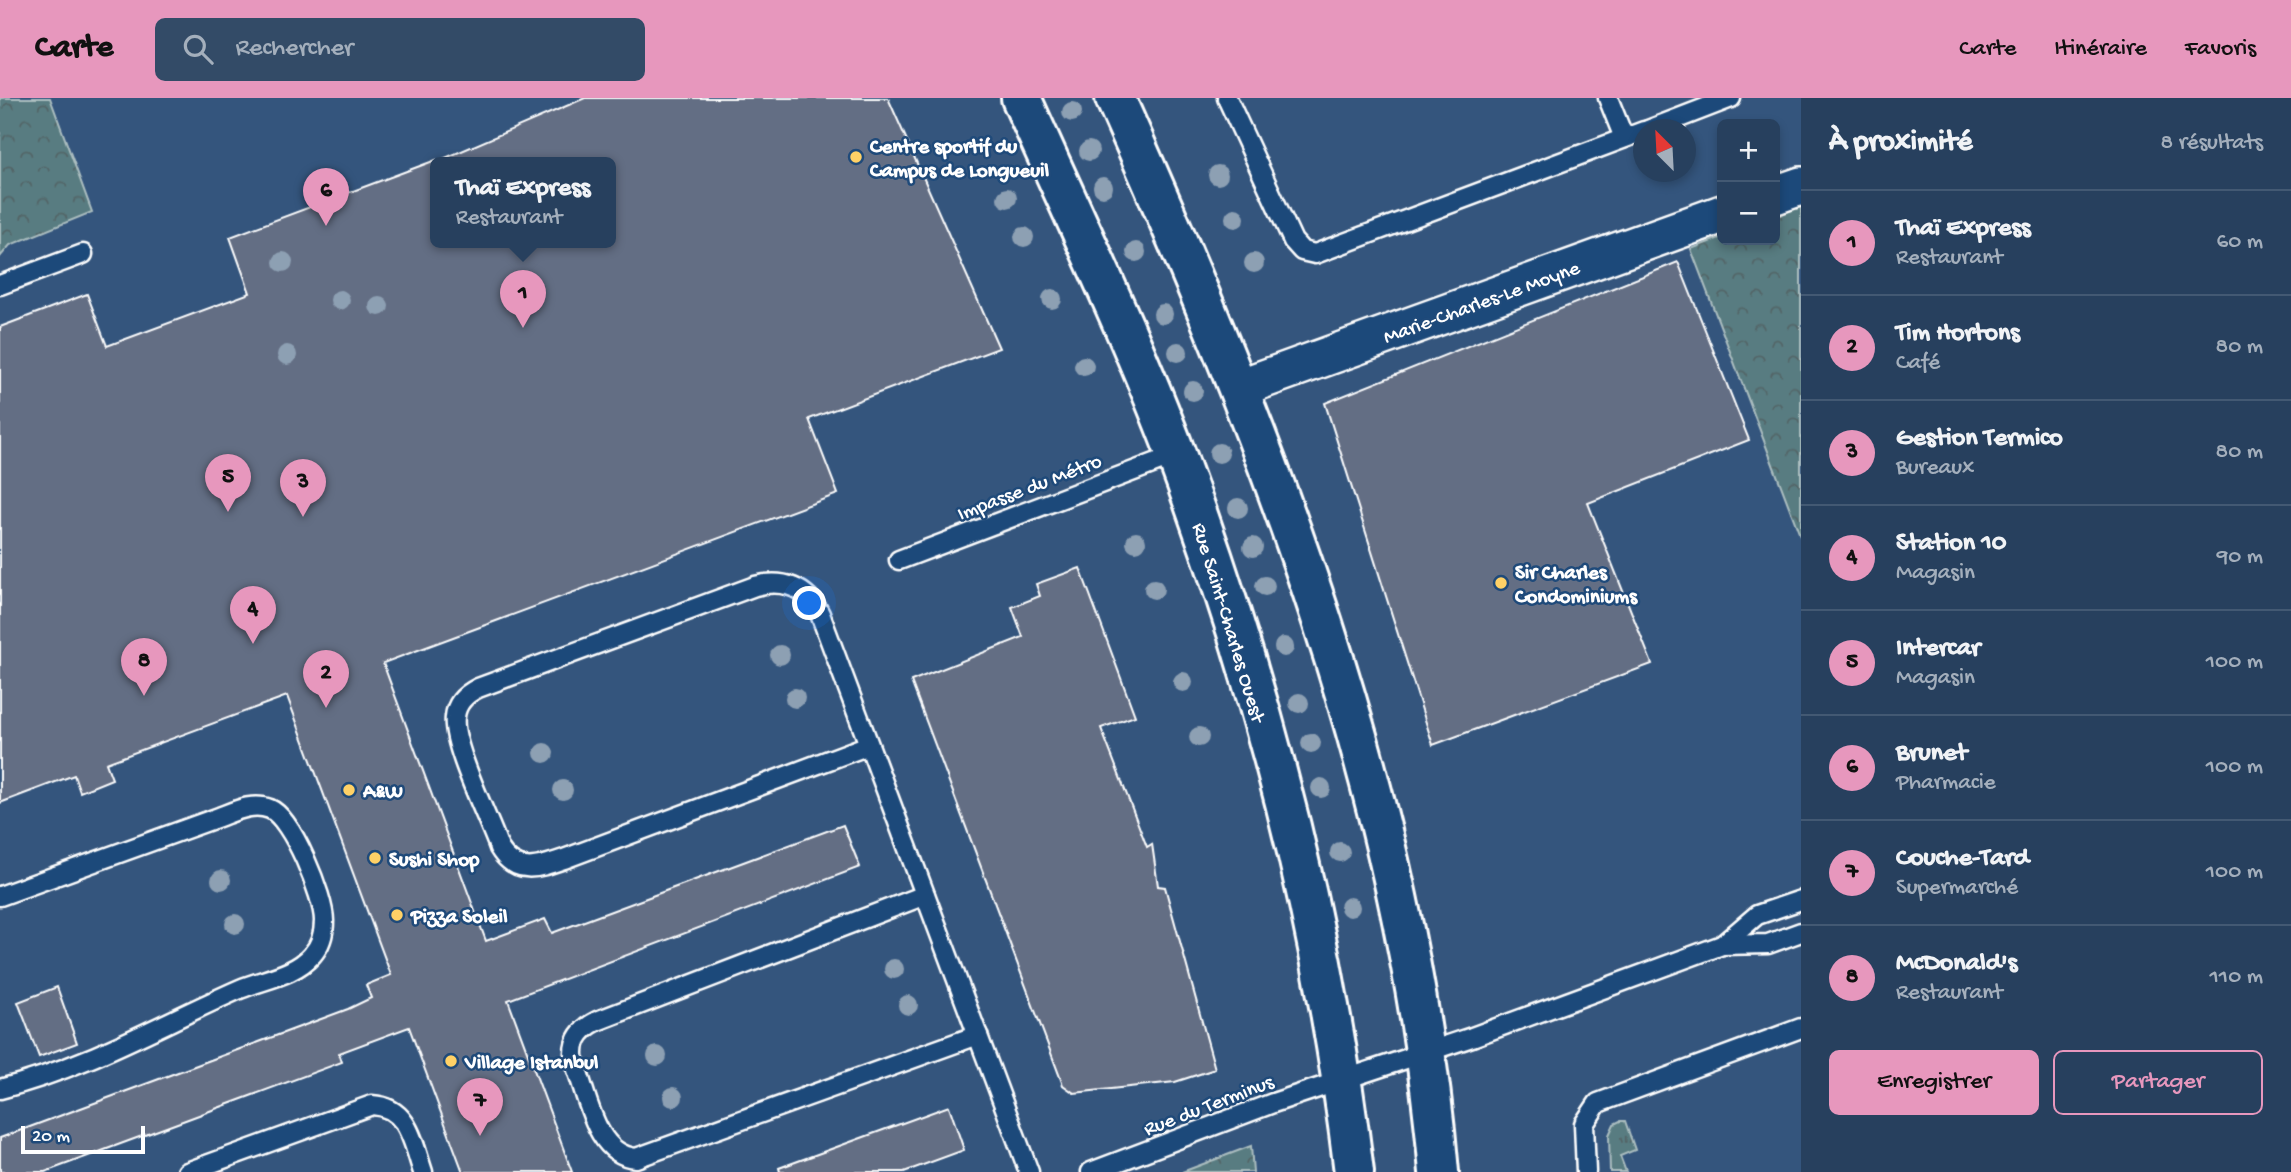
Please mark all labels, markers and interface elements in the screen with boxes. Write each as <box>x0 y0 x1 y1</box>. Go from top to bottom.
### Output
search box <box>155 18 645 81</box>
text: Carte <box>35 30 113 68</box>
icon: search <box>179 30 217 68</box>
text: Rechercher <box>235 34 353 65</box>
text: Carte <box>1959 35 2016 64</box>
text: Itinéraire <box>2054 35 2147 64</box>
text: Favoris <box>2185 35 2256 64</box>
north arrow <box>1633 119 1696 182</box>
map controls <box>1717 119 1780 245</box>
button: + <box>1717 119 1780 182</box>
text: À proximité <box>1829 126 1973 161</box>
text: 8 résultats <box>2161 130 2263 157</box>
place label: Centre sportif du Campus de Longueuil <box>869 136 1050 185</box>
marker: Centre sportif du Campus de Longueuil <box>848 149 864 165</box>
popup <box>430 157 616 248</box>
pin: 6 <box>303 168 349 226</box>
text: Thaï Express <box>456 174 590 205</box>
button: − <box>1717 182 1780 245</box>
text: Restaurant <box>456 205 562 232</box>
text: Thaï Express <box>1896 214 2031 245</box>
text: 1 <box>1847 229 1857 256</box>
text: 60 m <box>2217 229 2263 256</box>
text: Restaurant <box>1896 245 2003 272</box>
street label: Marie-Charles-Le Moyne <box>1381 257 1585 351</box>
pin: 1 <box>500 270 546 328</box>
text: Tim Hortons <box>1896 319 2020 350</box>
text: 2 <box>1846 334 1858 361</box>
text: 80 m <box>2216 334 2263 361</box>
text: Café <box>1896 350 1940 377</box>
text: Gestion Termico <box>1896 424 2063 455</box>
text: 3 <box>1846 439 1858 466</box>
text: 80 m <box>2216 439 2263 466</box>
street label: Impasse du Métro <box>955 450 1106 528</box>
pin: 5 <box>205 454 251 512</box>
text: Bureaux <box>1896 455 1974 482</box>
pin: 3 <box>280 459 326 517</box>
street label: Rue Saint-Charles Ouest <box>1184 520 1270 728</box>
text: Station 10 <box>1896 529 2007 560</box>
text: 4 <box>1847 544 1857 571</box>
text: 90 m <box>2217 544 2263 571</box>
text: Magasin <box>1896 560 1975 587</box>
place label: Sir Charles Condominiums <box>1514 562 1638 611</box>
marker: Sir Charles Condominiums <box>1493 575 1509 591</box>
pin: 4 <box>230 586 276 644</box>
your location <box>792 586 826 620</box>
text: Intercar <box>1896 634 1980 665</box>
pin: 8 <box>121 638 167 696</box>
text: 5 <box>1846 649 1858 676</box>
text: 100 m <box>2206 649 2263 676</box>
pin: 2 <box>303 650 349 708</box>
text: Magasin <box>1896 665 1975 692</box>
text: Brunet <box>1896 739 1967 770</box>
text: 6 <box>1846 754 1858 781</box>
text: 100 m <box>2206 754 2263 781</box>
text: Pharmacie <box>1896 770 1996 797</box>
place label: A&W <box>362 781 403 806</box>
marker: A&W <box>341 782 357 798</box>
text: Couche-Tard <box>1896 844 2029 875</box>
place label: Sushi Shop <box>389 849 480 874</box>
marker: Sushi Shop <box>367 850 383 866</box>
text: 7 <box>1846 859 1858 886</box>
text: 100 m <box>2206 859 2263 886</box>
text: Supermarché <box>1896 875 2018 902</box>
place label: Pizza Soleil <box>410 906 508 931</box>
marker: Pizza Soleil <box>389 907 405 923</box>
text: McDonald's <box>1896 949 2017 980</box>
text: 8 <box>1846 964 1858 991</box>
text: 110 m <box>2210 964 2263 991</box>
text: Restaurant <box>1896 980 2003 1007</box>
button: Enregistrer <box>1829 1050 2039 1115</box>
button: Partager <box>2053 1050 2263 1115</box>
place label: Village Istanbul <box>464 1052 599 1077</box>
marker: Village Istanbul <box>443 1053 459 1069</box>
street label: Rue du Terminus <box>1141 1071 1279 1144</box>
pin: 7 <box>457 1078 503 1136</box>
scale bar <box>21 1123 145 1155</box>
text: 20 m <box>32 1126 70 1149</box>

